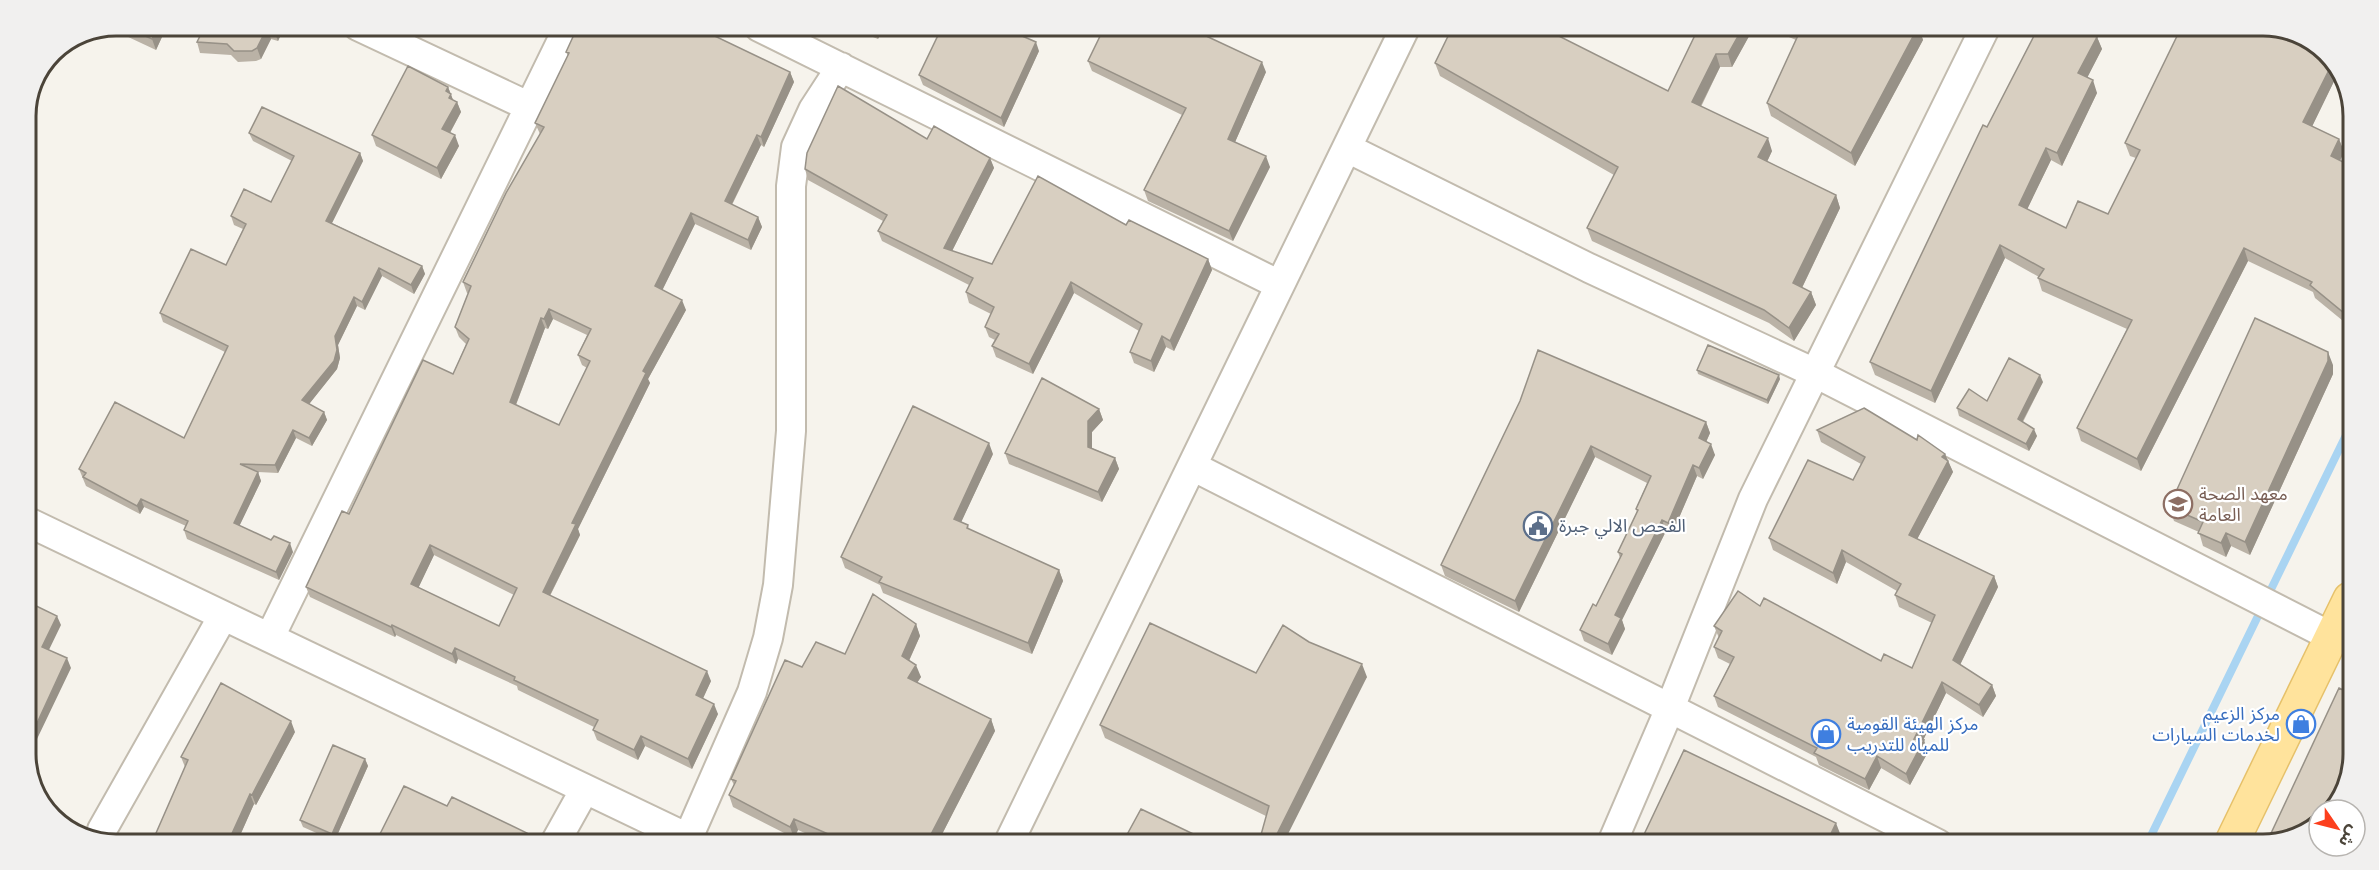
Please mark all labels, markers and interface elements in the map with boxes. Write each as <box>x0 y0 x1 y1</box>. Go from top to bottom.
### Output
place label: معهد الصحة العامة <box>2199 484 2288 525</box>
school or university icon: معهد الصحة العامة <box>2162 488 2194 520</box>
public building icon: الفحص الالي جبرة <box>1522 510 1554 542</box>
place label: الفحص الالي جبرة <box>1559 516 1686 539</box>
place label: مركز الزعيم لخدمات السيارات <box>2152 704 2280 746</box>
shop icon: مركز الزعيم لخدمات السيارات <box>2285 708 2317 740</box>
place label: مركز الهيئة القومية للمياه للتدريب <box>1847 714 1978 756</box>
shop icon: مركز الهيئة القومية للمياه للتدريب <box>1810 718 1842 750</box>
north arrow <box>2307 798 2367 858</box>
text: ش <box>2335 822 2362 850</box>

